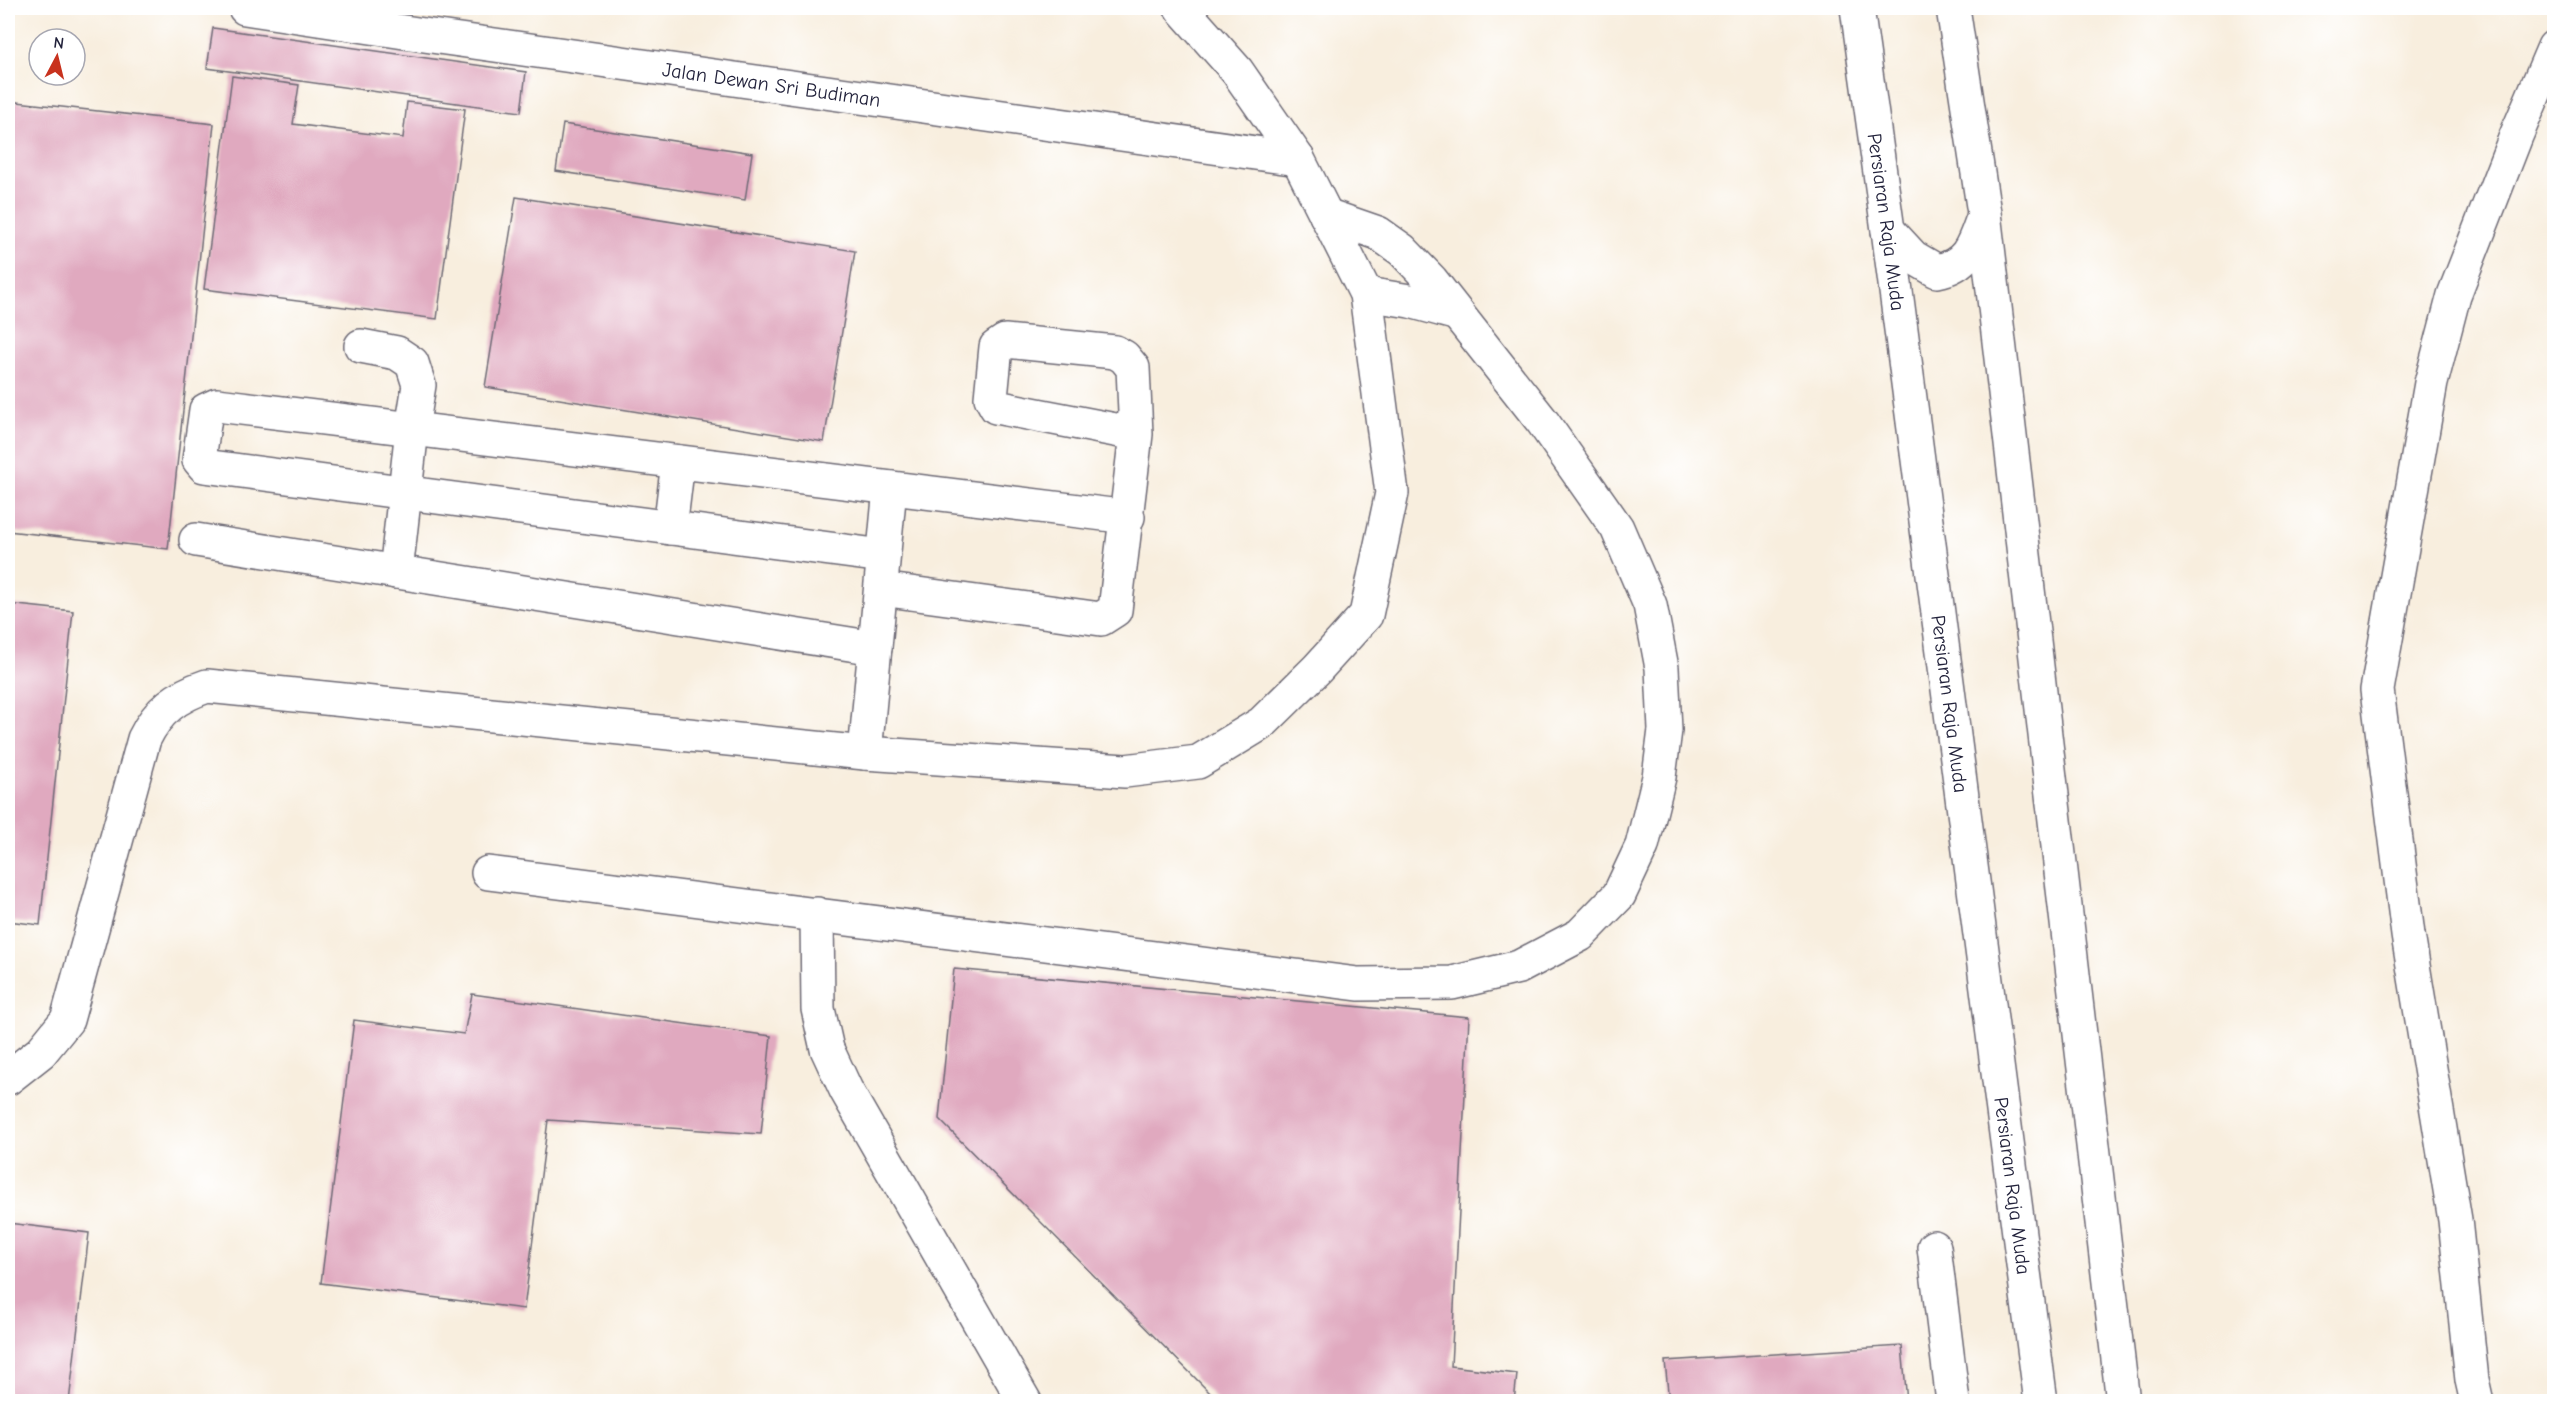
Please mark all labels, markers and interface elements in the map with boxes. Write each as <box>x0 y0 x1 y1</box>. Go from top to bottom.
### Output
north arrow <box>27 27 87 87</box>
text: N <box>52 34 65 53</box>
street label: Jalan Dewan Sri Budiman <box>661 58 882 112</box>
street label: Persiaran Raja Muda <box>1863 132 1909 312</box>
street label: Persiaran Raja Muda <box>1926 614 1972 794</box>
street label: Persiaran Raja Muda <box>1989 1096 2035 1276</box>

